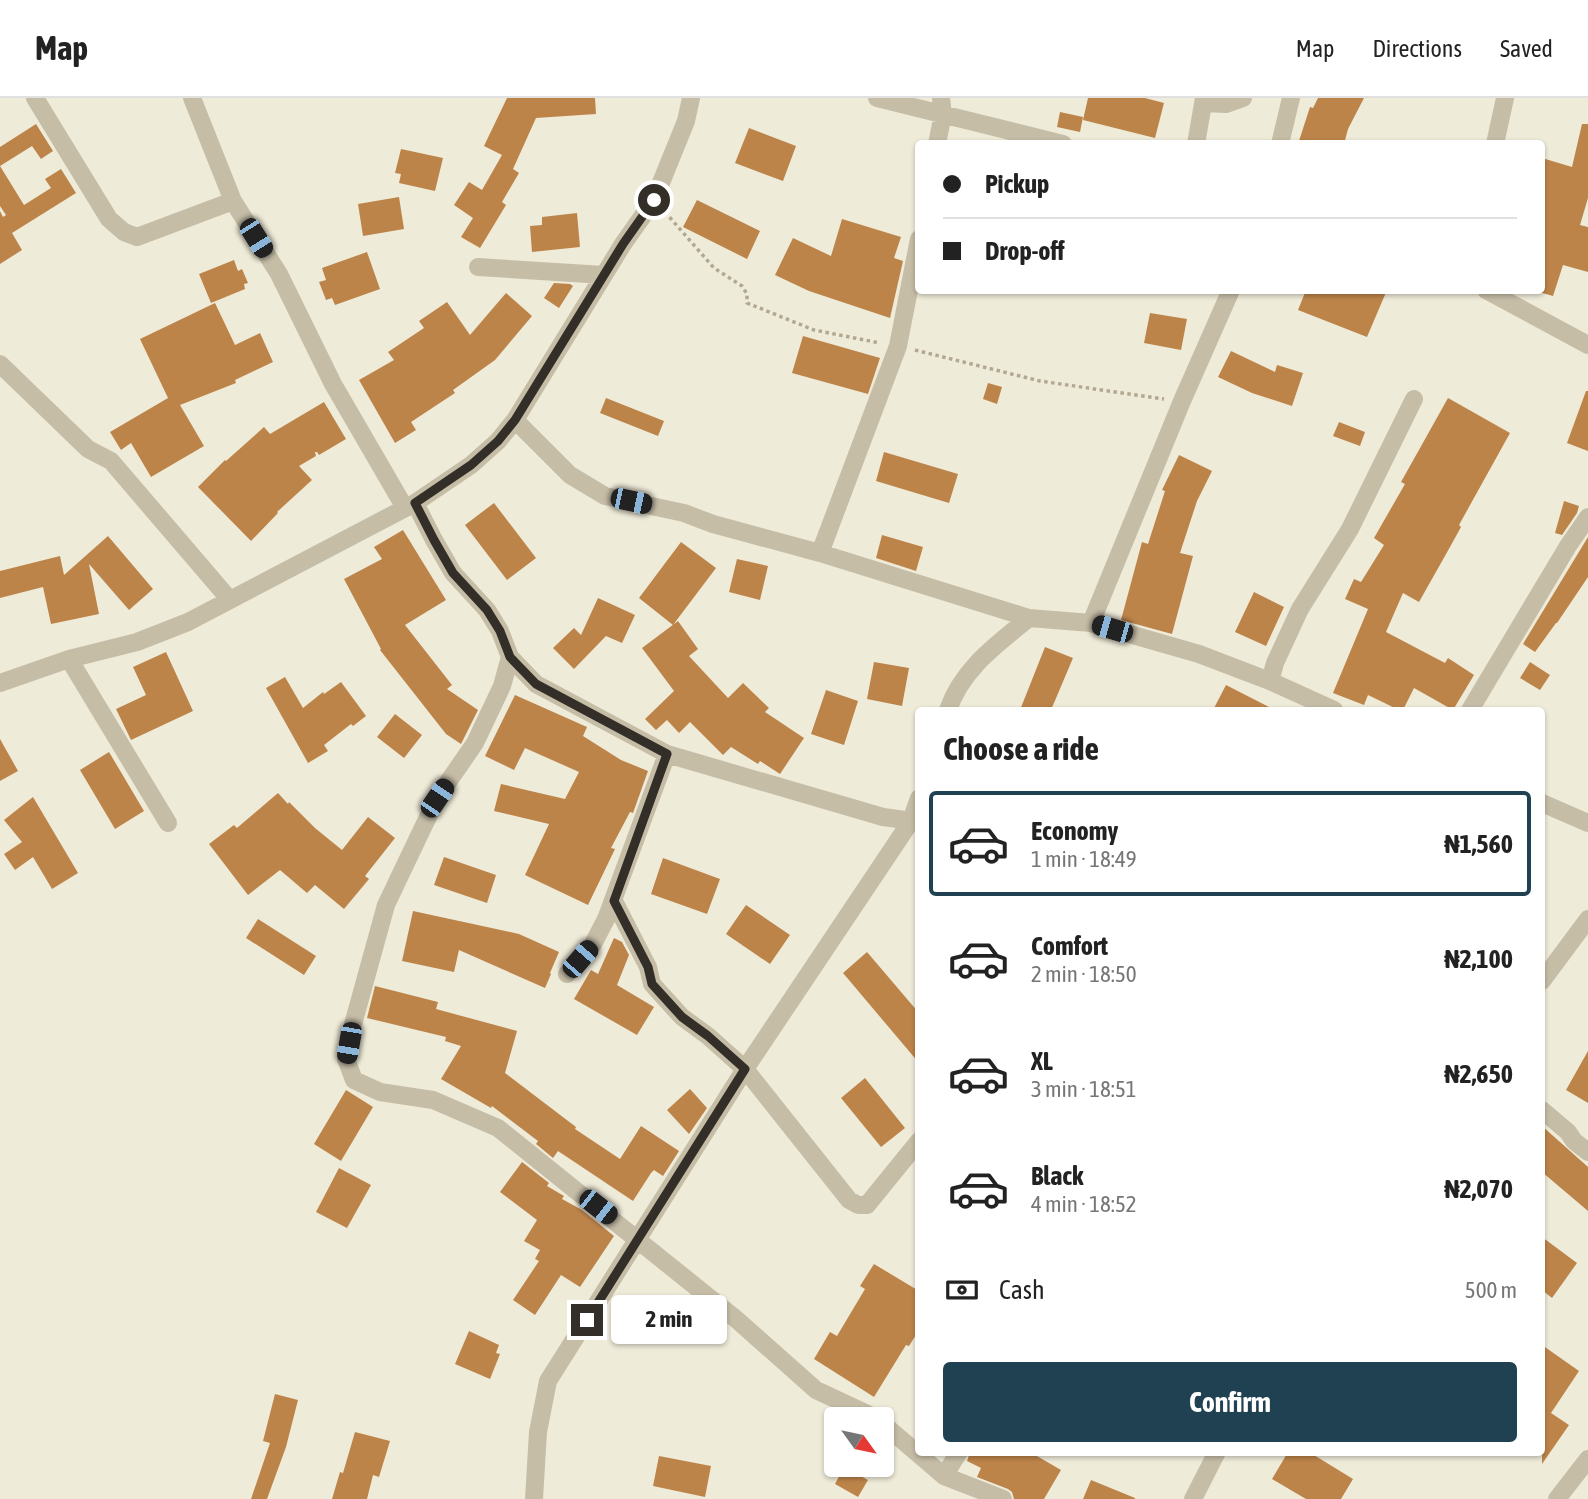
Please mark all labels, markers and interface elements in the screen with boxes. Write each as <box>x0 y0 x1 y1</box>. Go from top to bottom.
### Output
text: Map <box>35 29 88 67</box>
text: Map <box>1296 35 1334 62</box>
text: Directions <box>1372 35 1462 62</box>
text: Saved <box>1500 35 1553 62</box>
text: Pickup <box>985 169 1049 199</box>
route start <box>638 184 670 216</box>
car <box>236 215 277 261</box>
text: Drop-off <box>985 236 1065 266</box>
car <box>609 486 654 516</box>
car <box>1089 613 1136 645</box>
text: Choose a ride <box>943 730 1099 767</box>
car <box>417 775 458 821</box>
icon: car <box>947 812 1010 875</box>
text: Economy <box>1031 816 1118 846</box>
text: ₦1,560 <box>1444 829 1513 859</box>
text: 1 min · 18:49 <box>1031 846 1137 872</box>
icon: car <box>947 927 1010 990</box>
text: Comfort <box>1031 931 1108 961</box>
car <box>559 936 602 982</box>
text: ₦2,100 <box>1444 944 1513 974</box>
text: 2 min · 18:50 <box>1031 961 1137 987</box>
car <box>336 1020 363 1066</box>
icon: car <box>947 1042 1010 1105</box>
text: XL <box>1031 1046 1053 1076</box>
text: ₦2,650 <box>1444 1059 1513 1089</box>
text: 3 min · 18:51 <box>1031 1076 1137 1102</box>
icon: car <box>947 1157 1010 1220</box>
text: Black <box>1031 1161 1083 1191</box>
text: ₦2,070 <box>1444 1174 1513 1204</box>
car <box>575 1186 622 1228</box>
text: 4 min · 18:52 <box>1031 1191 1137 1217</box>
icon: cash <box>943 1271 981 1309</box>
text: Cash <box>999 1275 1045 1305</box>
text: 500 m <box>1465 1277 1517 1303</box>
callout: 2 min <box>612 1296 727 1344</box>
route end <box>571 1304 603 1336</box>
text: 2 min <box>646 1306 692 1332</box>
button: Confirm <box>943 1362 1517 1442</box>
north arrow <box>824 1407 894 1477</box>
map controls <box>824 1407 894 1477</box>

